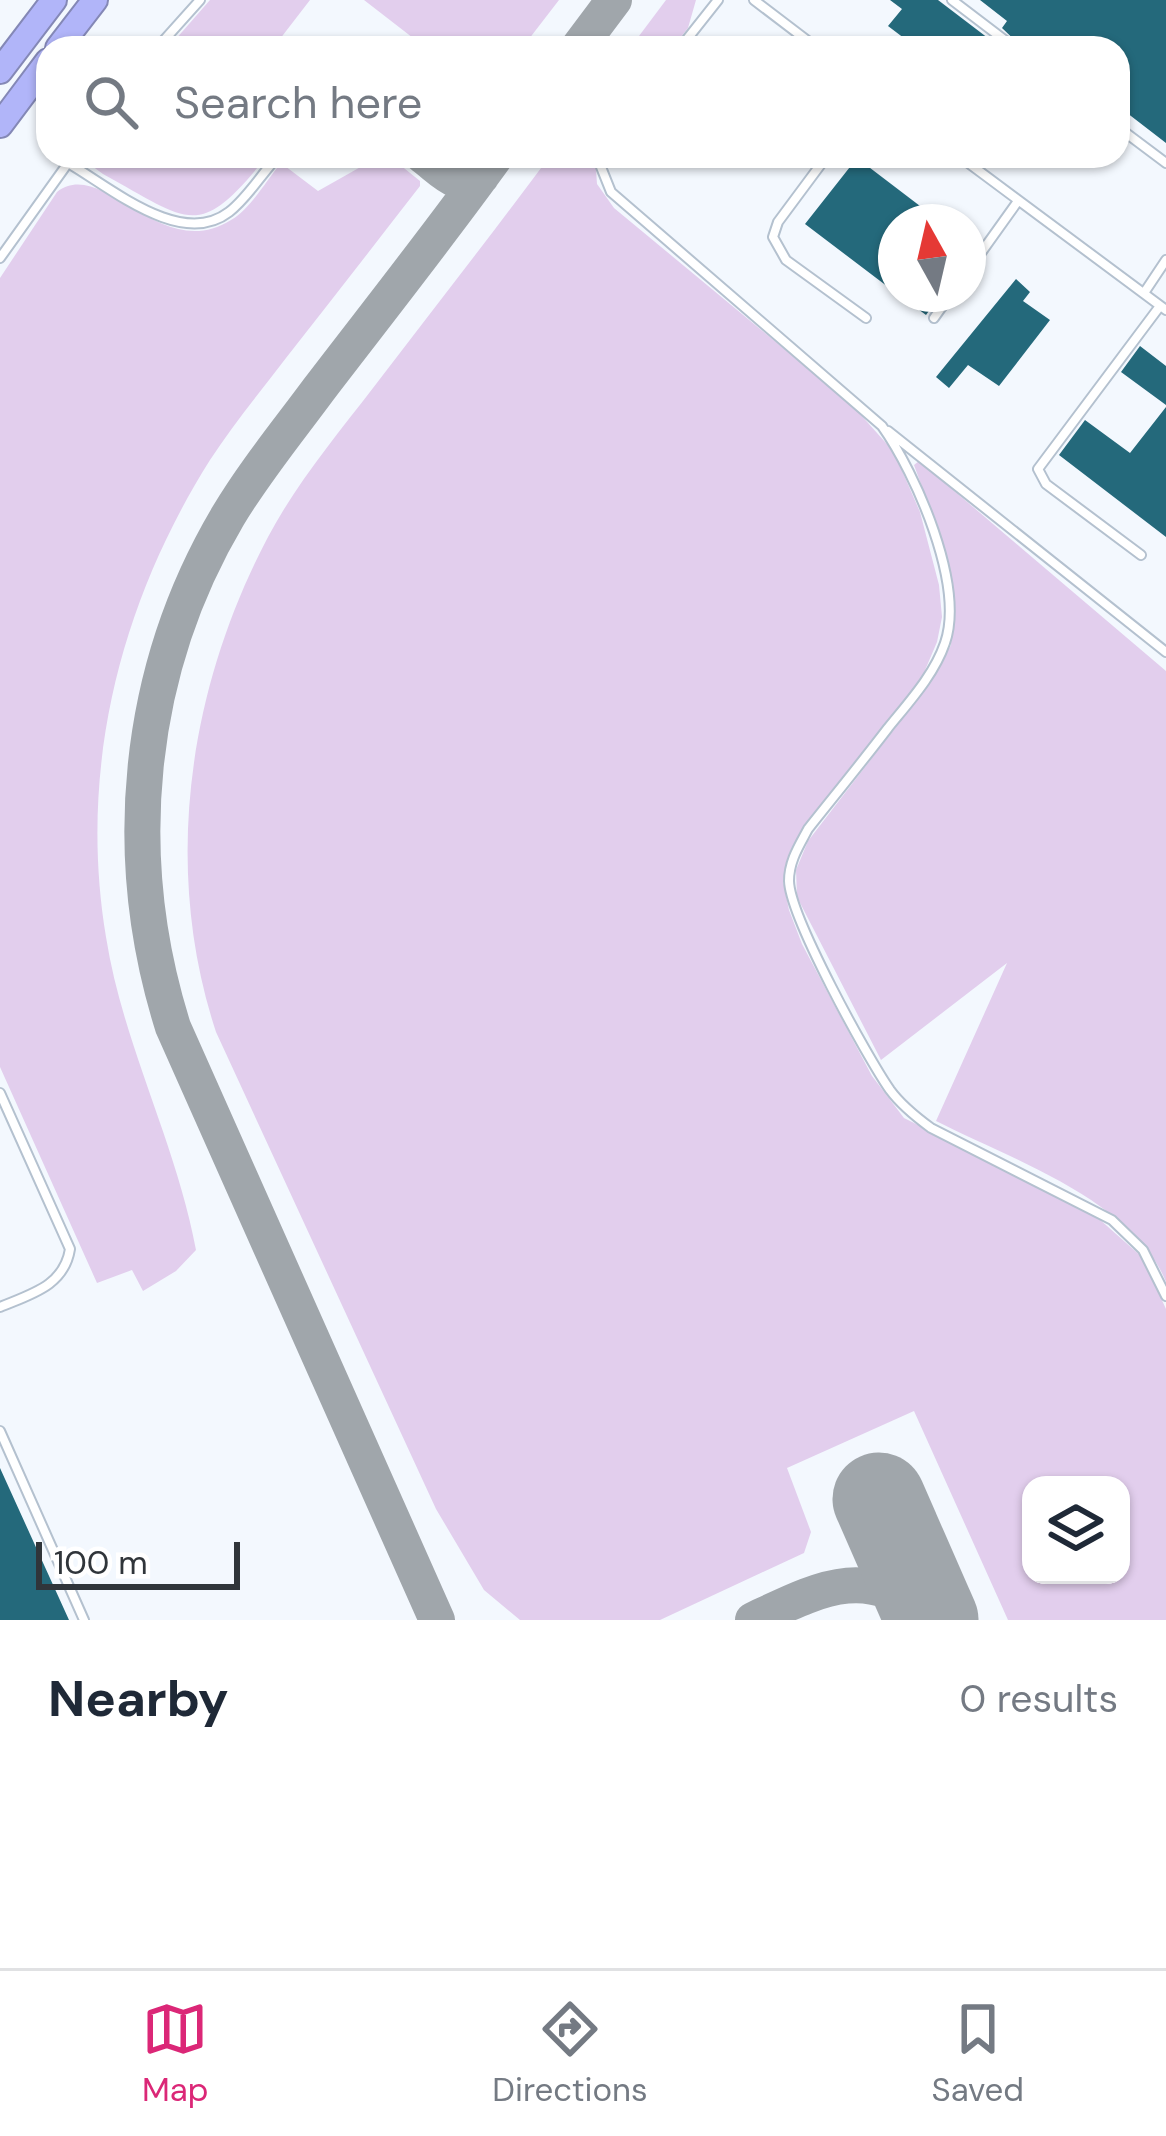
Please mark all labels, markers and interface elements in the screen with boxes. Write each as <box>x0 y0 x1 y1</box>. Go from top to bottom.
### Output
search box <box>36 36 1130 168</box>
icon: search <box>78 69 144 135</box>
text: Search here <box>174 73 422 132</box>
north arrow <box>878 204 986 312</box>
map controls <box>1022 1476 1130 1584</box>
button: layers <box>1022 1476 1130 1584</box>
scale bar <box>36 1536 240 1589</box>
text: 100 m <box>54 1541 148 1584</box>
text: Nearby <box>48 1665 229 1732</box>
text: 0 results <box>960 1673 1118 1724</box>
tab: Map <box>142 1996 208 2111</box>
tab: Directions <box>492 1996 648 2111</box>
tab: Saved <box>932 1996 1024 2111</box>

